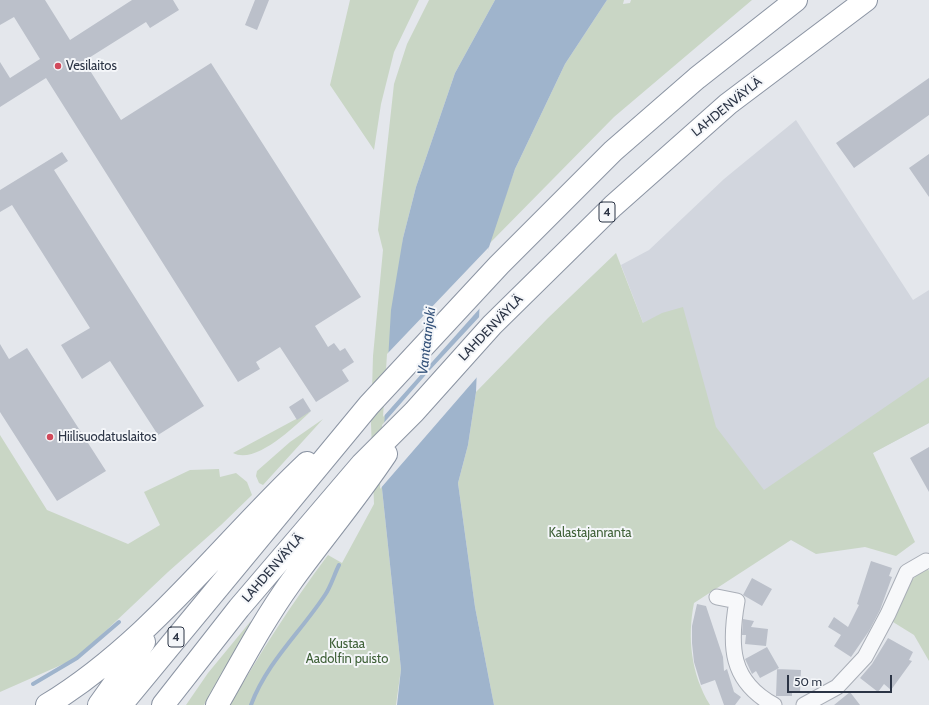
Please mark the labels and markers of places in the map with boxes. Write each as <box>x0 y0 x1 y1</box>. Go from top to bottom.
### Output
place label: Vesilaitos <box>66 58 117 74</box>
marker: Vesilaitos <box>53 61 63 71</box>
place label: Hiilisuodatuslaitos <box>58 429 157 445</box>
marker: Hiilisuodatuslaitos <box>45 432 55 442</box>

